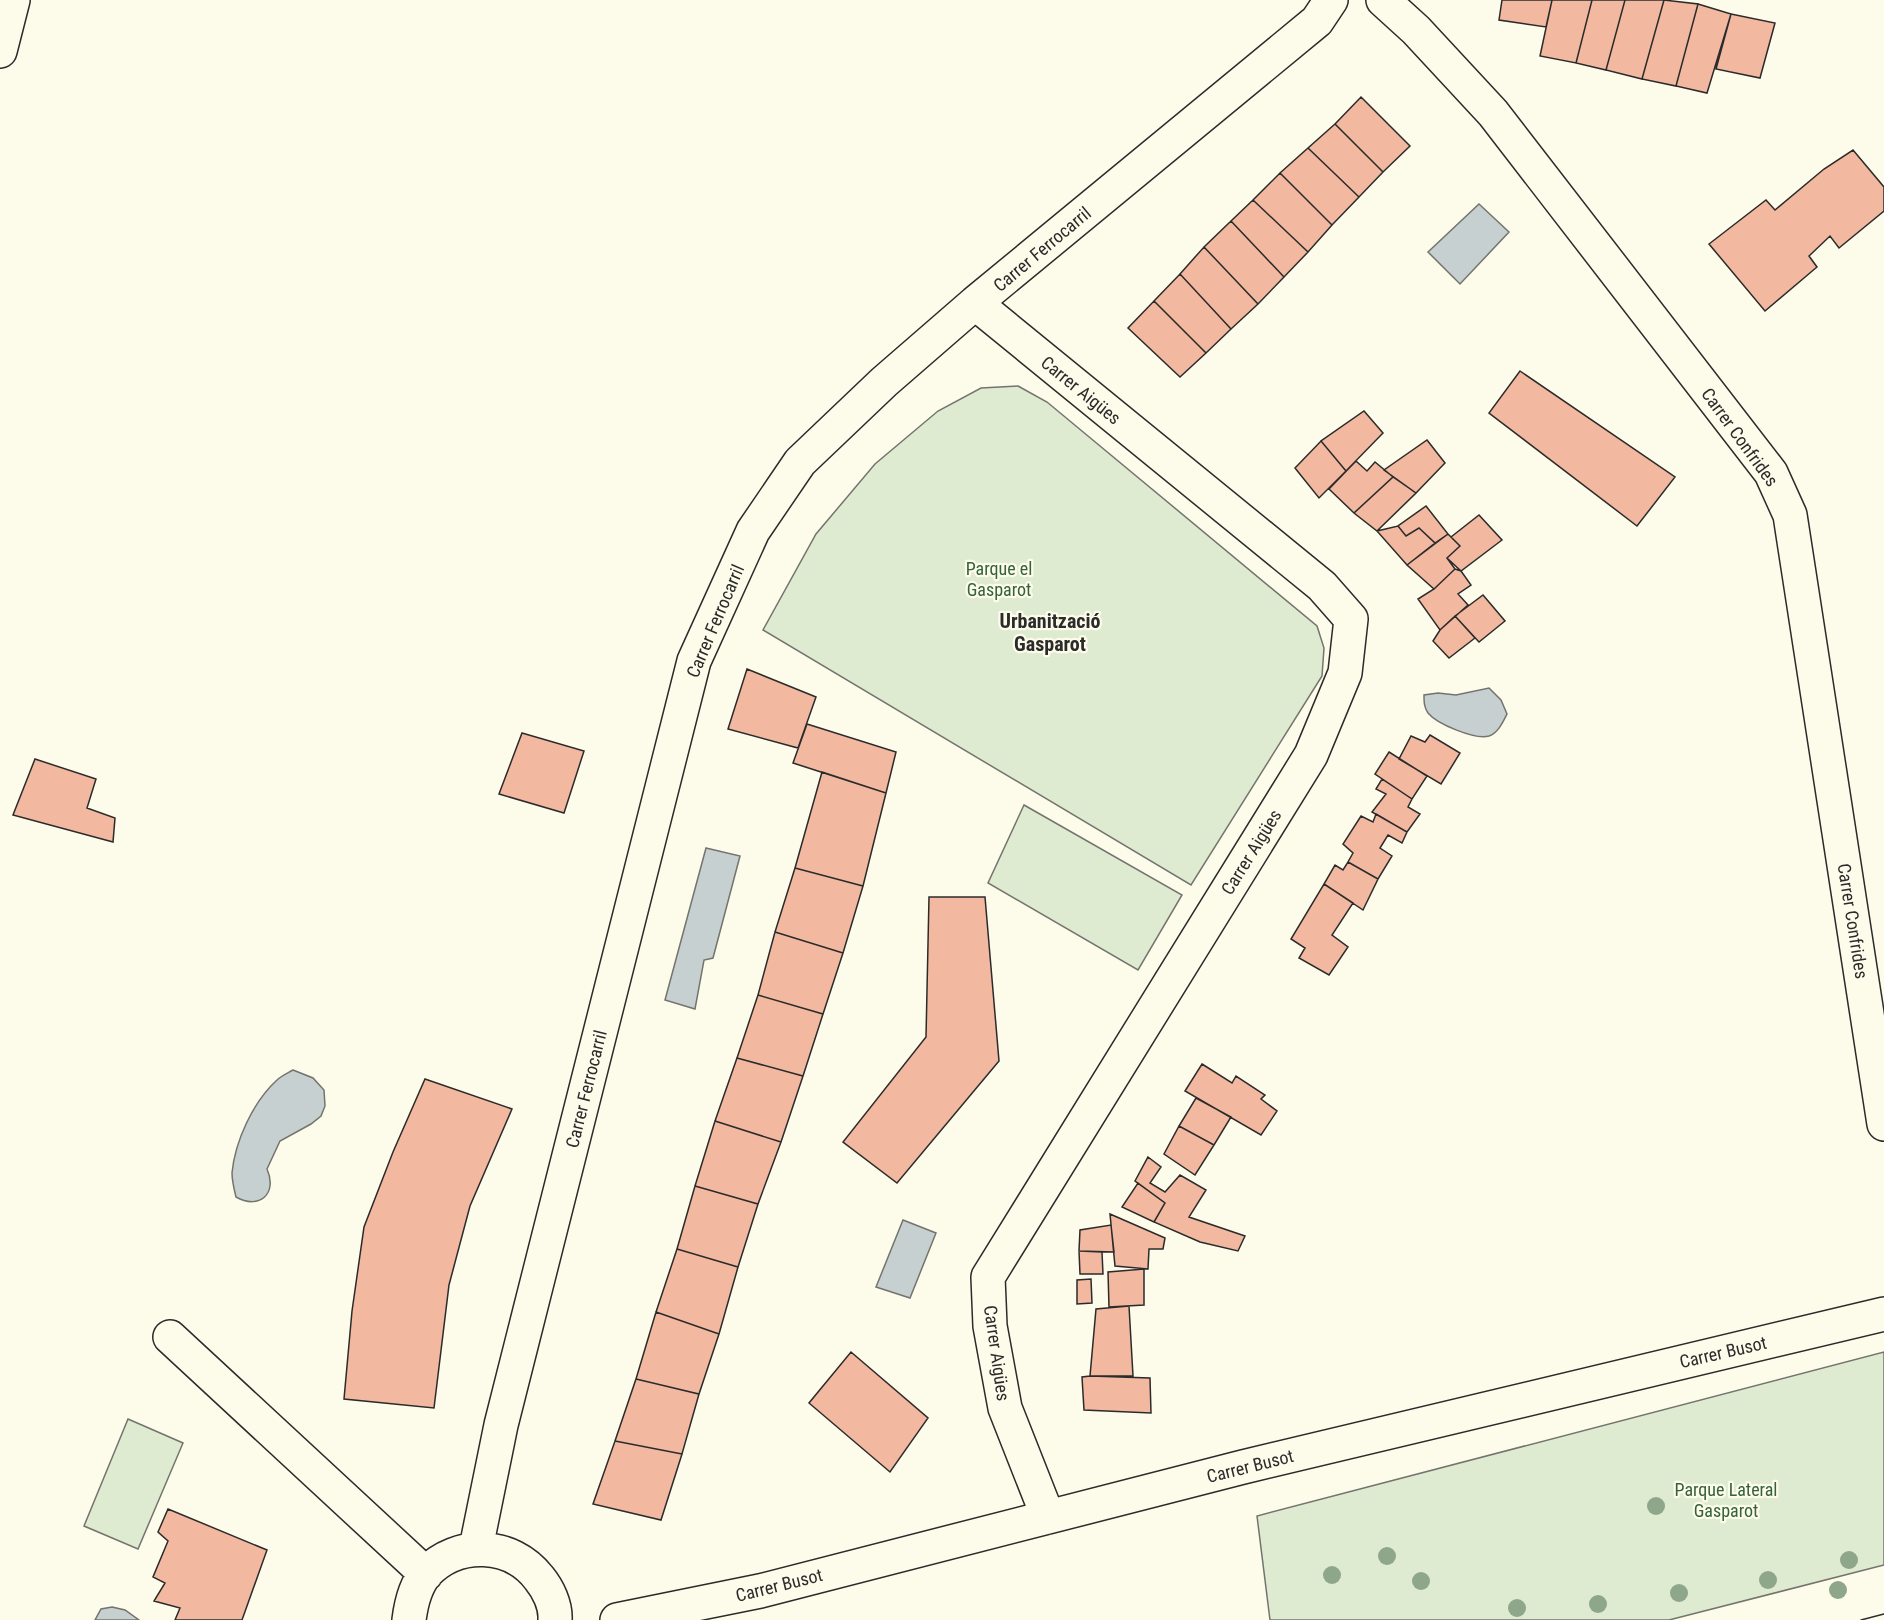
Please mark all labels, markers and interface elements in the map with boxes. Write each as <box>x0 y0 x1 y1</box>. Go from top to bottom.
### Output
street label: Carrer Ferrocarril <box>989 202 1095 296</box>
street label: Carrer Aigües <box>1037 351 1125 429</box>
street label: Carrer Confrides <box>1697 384 1783 490</box>
park label: Parque el Gasparot <box>966 558 1032 600</box>
street label: Carrer Ferrocarril <box>682 561 748 681</box>
district label: Urbanització Gasparot <box>999 609 1101 656</box>
street label: Carrer Aigües <box>1217 806 1285 898</box>
street label: Carrer Confrides <box>1834 862 1872 980</box>
street label: Carrer Ferrocarril <box>561 1028 611 1150</box>
street label: Carrer Aigües <box>980 1304 1014 1402</box>
street label: Carrer Busot <box>1677 1332 1769 1372</box>
street label: Carrer Busot <box>1204 1445 1296 1487</box>
park label: Parque Lateral Gasparot <box>1675 1479 1777 1521</box>
street label: Carrer Busot <box>733 1564 825 1606</box>

